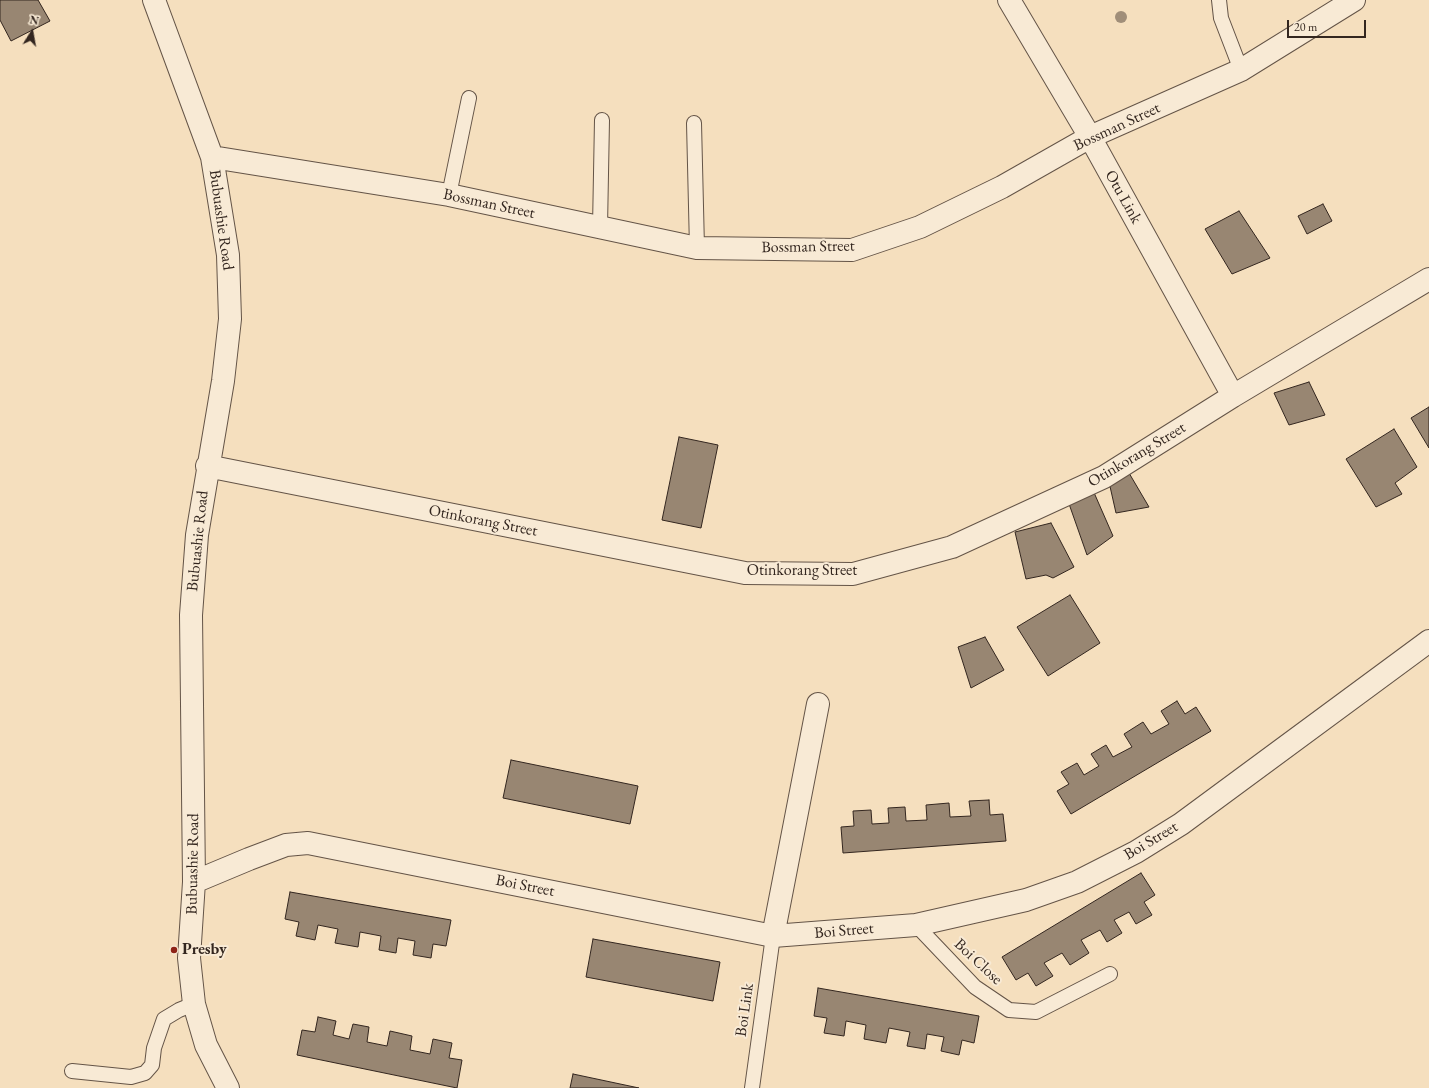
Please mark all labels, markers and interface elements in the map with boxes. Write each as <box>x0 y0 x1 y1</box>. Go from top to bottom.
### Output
north arrow <box>12 12 52 52</box>
text: N <box>29 12 40 28</box>
scale bar <box>1289 12 1368 38</box>
text: 20 m <box>1294 19 1317 35</box>
street label: Bossman Street <box>1071 99 1163 155</box>
street label: Otu Link <box>1101 167 1145 227</box>
street label: Bubuashie Road <box>204 169 238 271</box>
street label: Bossman Street <box>441 185 537 223</box>
street label: Bossman Street <box>761 237 855 257</box>
street label: Otinkorang Street <box>1085 418 1189 492</box>
street label: Bubuashie Road <box>183 490 213 592</box>
street label: Otinkorang Street <box>427 501 539 541</box>
street label: Otinkorang Street <box>747 561 857 581</box>
street label: Bubuashie Road <box>183 813 203 915</box>
street label: Boi Street <box>1121 817 1181 865</box>
street label: Boi Street <box>494 871 556 901</box>
street label: Boi Street <box>813 919 875 943</box>
street label: Boi Close <box>950 935 1006 989</box>
place label: Presby <box>182 940 227 960</box>
marker: Presby <box>169 945 179 955</box>
street label: Boi Link <box>732 982 758 1038</box>

